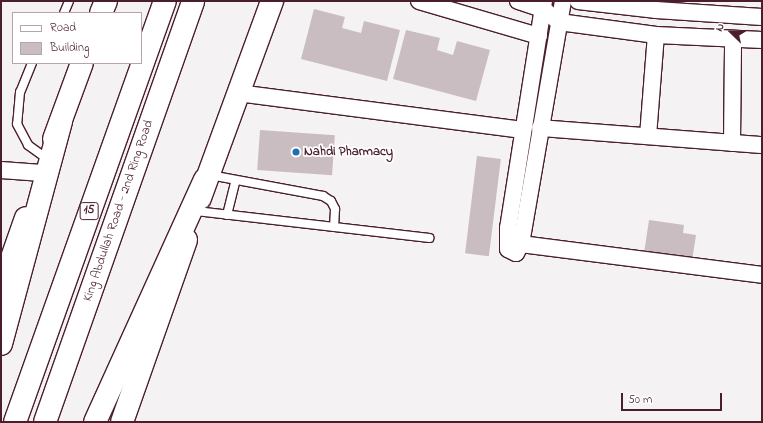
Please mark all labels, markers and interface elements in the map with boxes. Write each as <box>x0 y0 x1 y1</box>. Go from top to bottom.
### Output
legend <box>12 12 142 64</box>
north arrow <box>711 12 751 52</box>
text: Road <box>50 19 76 37</box>
text: N <box>711 21 729 34</box>
text: Building <box>50 39 89 57</box>
street label: King Abdullah Road - 2nd Ring Road <box>81 118 157 304</box>
place label: Nahdi Pharmacy <box>304 144 393 160</box>
marker: Nahdi Pharmacy <box>291 147 301 157</box>
road number: 15 <box>79 201 99 221</box>
scale bar <box>623 385 724 411</box>
text: 50 m <box>628 391 652 409</box>

